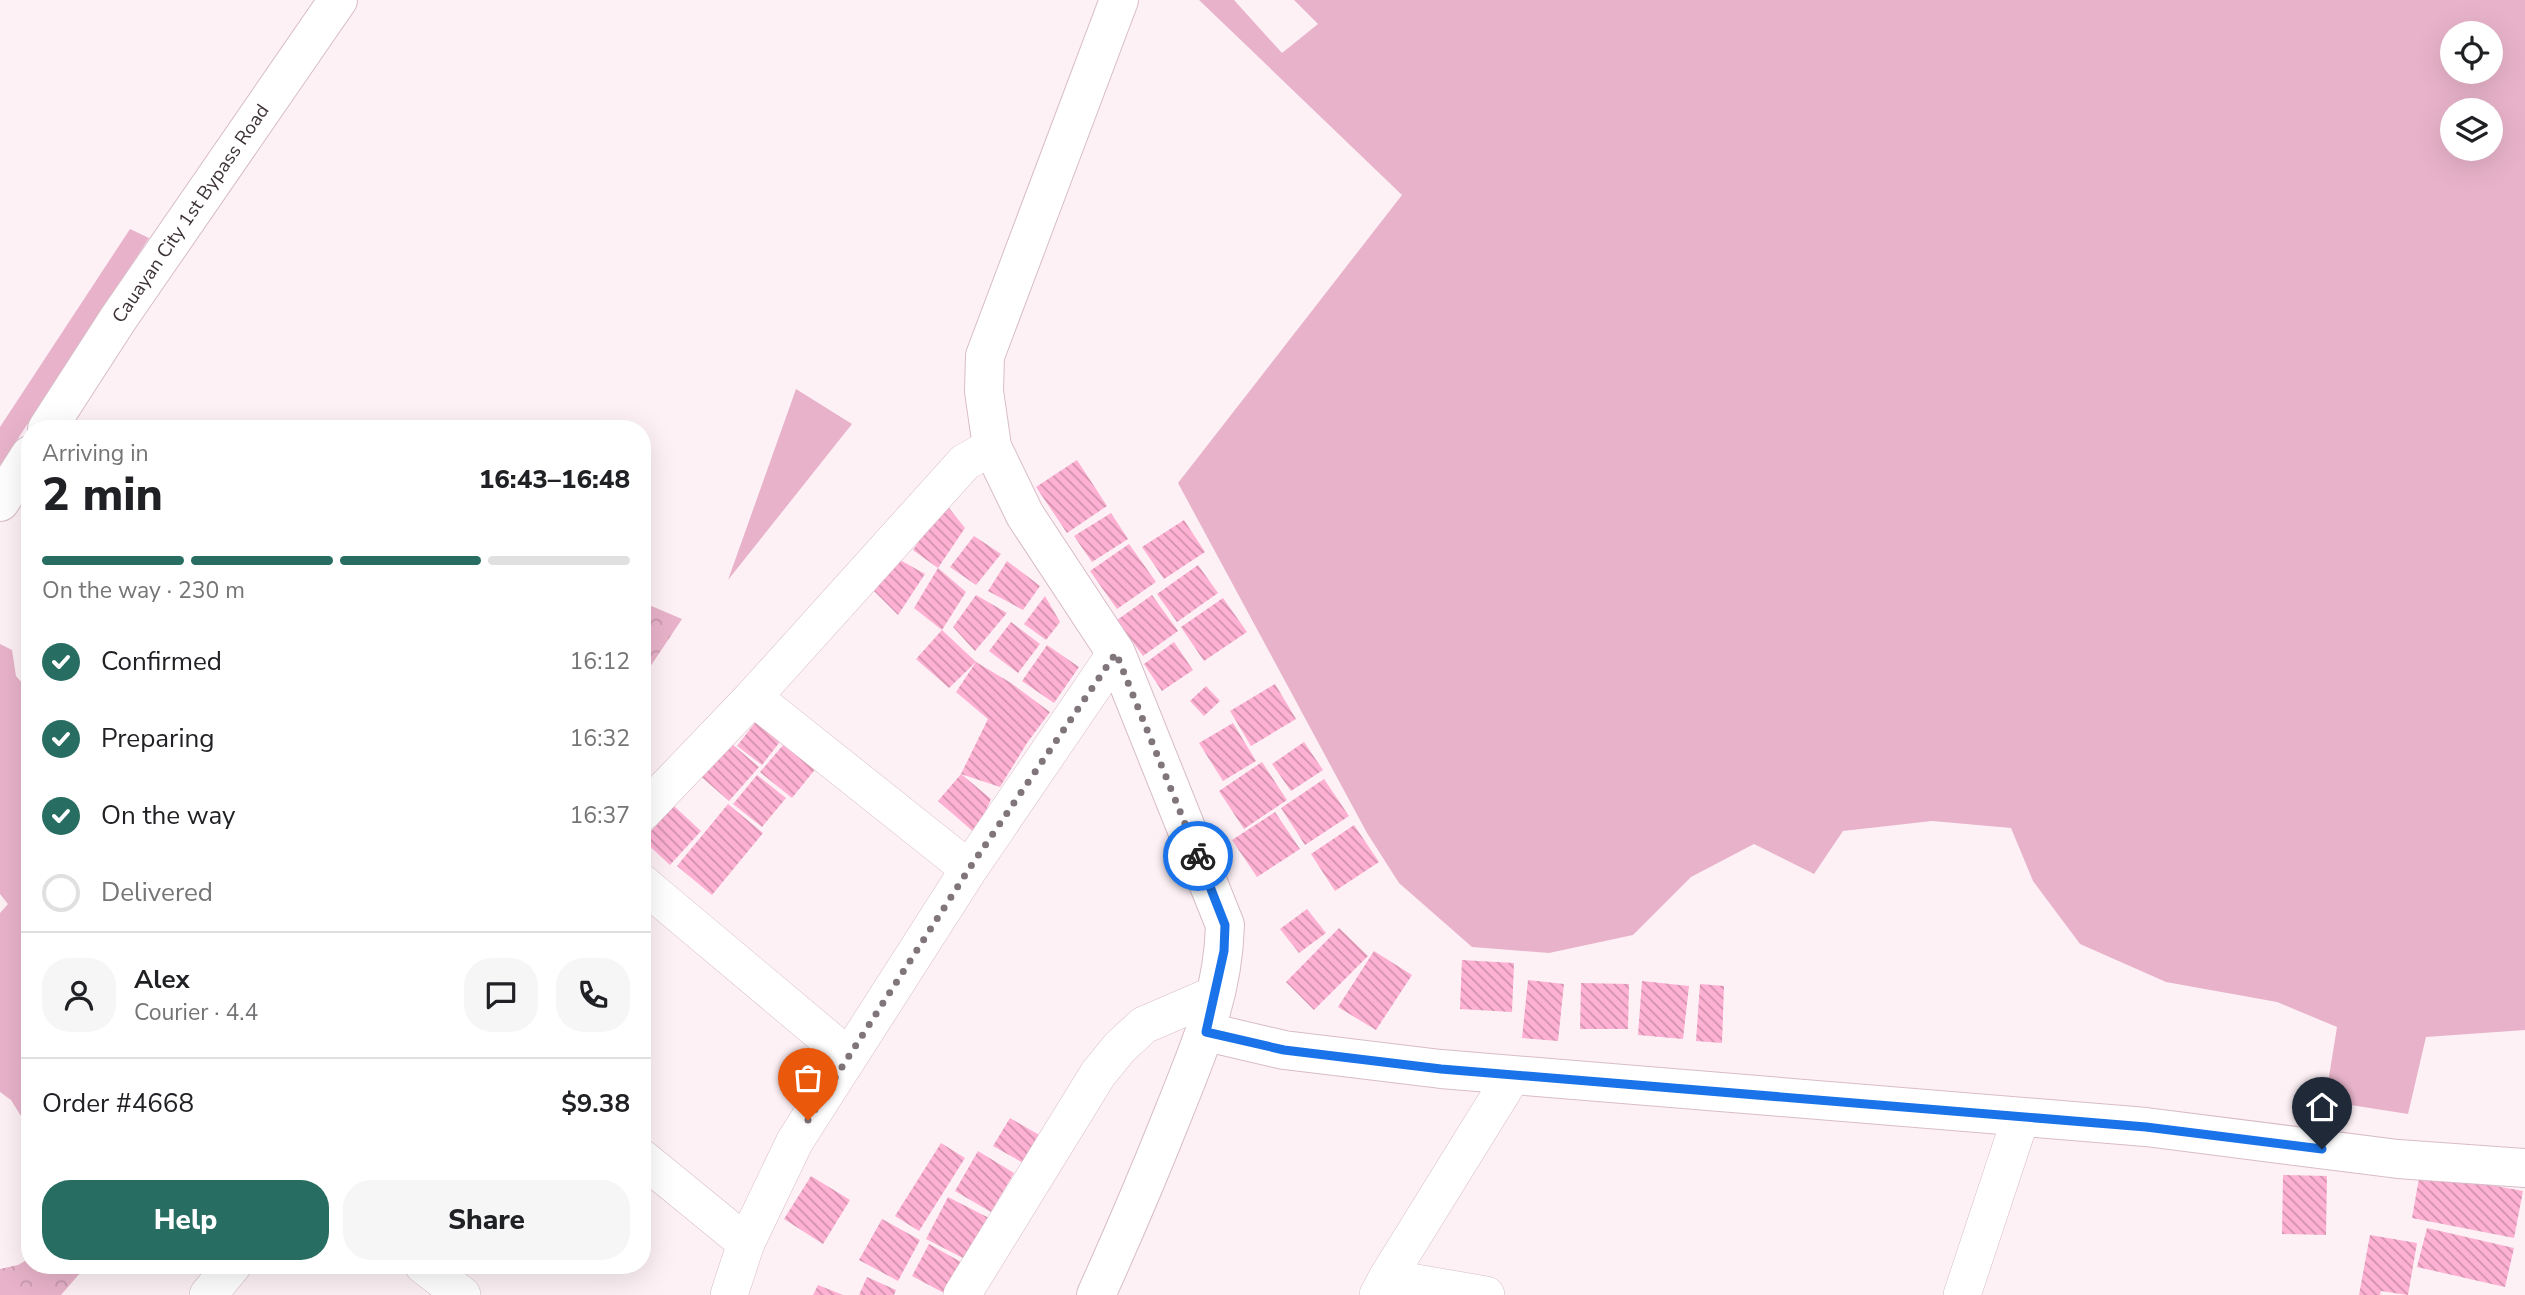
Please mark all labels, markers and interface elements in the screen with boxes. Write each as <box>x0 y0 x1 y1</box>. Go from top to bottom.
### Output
map controls <box>2440 21 2503 161</box>
button: locate <box>2440 21 2503 84</box>
button: layers <box>2440 98 2503 161</box>
street label: Cauayan City 1st Bypass Road <box>106 99 275 328</box>
text: Arriving in <box>42 438 149 469</box>
text: 16:43–16:48 <box>479 462 630 497</box>
text: 2 min <box>42 463 163 526</box>
text: On the way · 230 m <box>42 575 245 606</box>
icon: check <box>42 643 80 681</box>
text: Confirmed <box>101 644 222 679</box>
text: 16:12 <box>570 646 630 677</box>
icon: check <box>42 720 80 758</box>
text: Preparing <box>101 721 214 756</box>
text: 16:32 <box>570 723 630 754</box>
icon: check <box>42 797 80 835</box>
text: On the way <box>101 798 235 833</box>
text: 16:37 <box>570 800 630 831</box>
courier <box>1163 821 1233 891</box>
icon: bike <box>1179 837 1217 875</box>
text: Delivered <box>101 875 213 910</box>
button: person <box>42 958 116 1032</box>
button: chat <box>464 958 538 1032</box>
button: phone <box>556 958 630 1032</box>
text: Alex <box>134 962 190 997</box>
text: Courier · 4.4 <box>134 997 258 1028</box>
pin <box>778 1048 838 1120</box>
icon: bag <box>789 1059 827 1097</box>
pin <box>2292 1077 2352 1149</box>
text: Order #4668 <box>42 1086 194 1121</box>
text: $9.38 <box>561 1086 630 1121</box>
icon: home <box>2303 1088 2341 1126</box>
button: Help <box>42 1180 329 1260</box>
button: Share <box>343 1180 630 1260</box>

